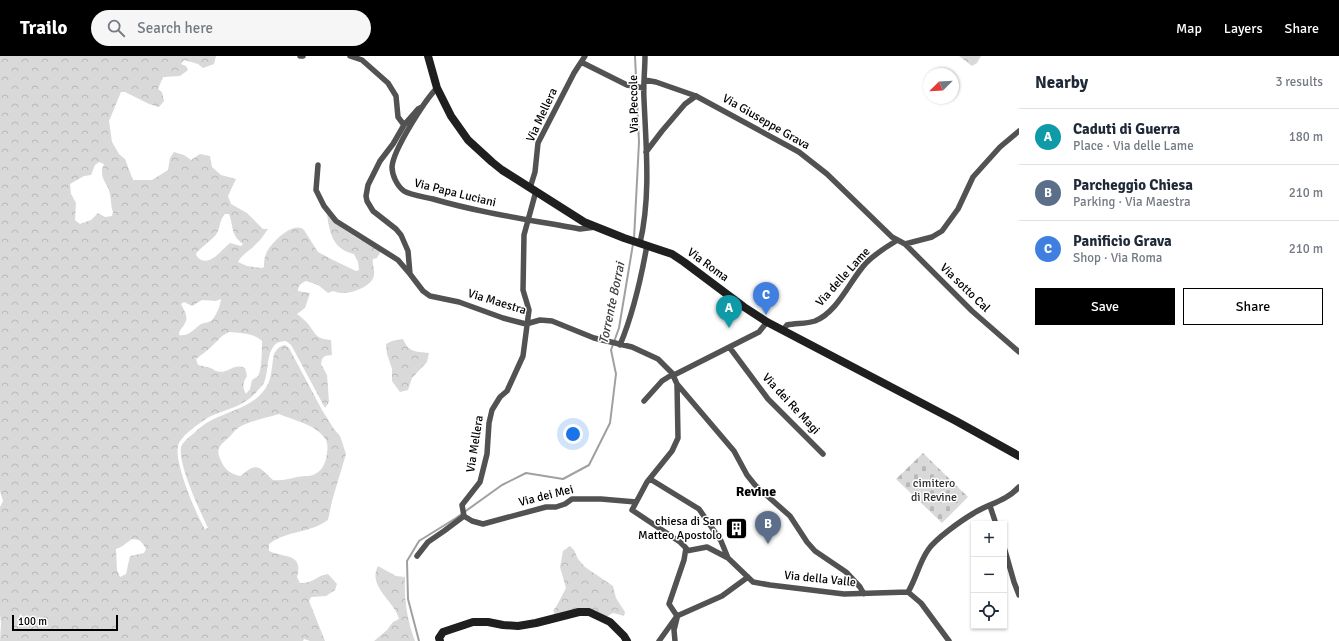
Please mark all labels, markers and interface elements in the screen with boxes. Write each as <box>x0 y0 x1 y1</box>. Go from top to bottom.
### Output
search box <box>91 10 371 46</box>
text: Trailo <box>20 16 67 40</box>
icon: search <box>105 17 127 39</box>
text: Search here <box>137 19 213 37</box>
text: Map <box>1176 20 1202 37</box>
text: Layers <box>1224 20 1263 37</box>
text: Share <box>1285 20 1319 37</box>
north arrow <box>923 68 959 104</box>
text: Nearby <box>1035 72 1088 93</box>
text: 3 results <box>1275 74 1323 90</box>
street label: Via Peccole <box>626 75 642 133</box>
street label: Via Mellera <box>523 86 561 144</box>
street label: Via Giuseppe Grava <box>720 91 812 153</box>
text: Caduti di Guerra <box>1073 120 1180 138</box>
text: A <box>1044 129 1052 145</box>
text: 180 m <box>1289 129 1323 145</box>
text: Place · Via delle Lame <box>1073 138 1194 154</box>
street label: Via Papa Luciani <box>412 176 498 210</box>
text: Parcheggio Chiesa <box>1073 176 1193 194</box>
text: B <box>1044 185 1052 201</box>
text: 210 m <box>1289 185 1323 201</box>
text: Parking · Via Maestra <box>1073 194 1191 210</box>
text: Panificio Grava <box>1073 232 1172 250</box>
text: C <box>1044 241 1052 257</box>
text: 210 m <box>1289 241 1323 257</box>
street label: Via delle Lame <box>813 244 873 310</box>
street label: Via Roma <box>684 245 732 285</box>
text: Shop · Via Roma <box>1073 250 1162 266</box>
water label: Torrente Borrai <box>596 259 629 345</box>
street label: Via sotto Cal <box>937 260 994 316</box>
pin: C <box>753 282 779 315</box>
street label: Via Maestra <box>466 286 528 318</box>
button: Save <box>1035 288 1175 325</box>
button: Share <box>1183 288 1323 325</box>
pin: A <box>716 295 742 328</box>
street label: Via dei Re Magi <box>759 370 823 438</box>
street label: Via Mellera <box>463 414 487 474</box>
your location <box>563 424 583 444</box>
park label: cimitero di Revine <box>911 476 957 505</box>
street label: Via dei Mei <box>517 482 575 510</box>
district label: Revine <box>736 483 776 500</box>
pin: B <box>755 511 781 544</box>
place label: chiesa di San Matteo Apostolo <box>638 514 722 543</box>
building icon: chiesa di San Matteo Apostolo <box>724 515 750 541</box>
map controls <box>971 521 1007 629</box>
button: + <box>971 521 1007 557</box>
button: − <box>971 557 1007 593</box>
street label: Via della Valle <box>783 568 857 590</box>
button: locate <box>971 593 1007 629</box>
scale bar <box>12 613 118 632</box>
text: 100 m <box>18 615 47 628</box>

